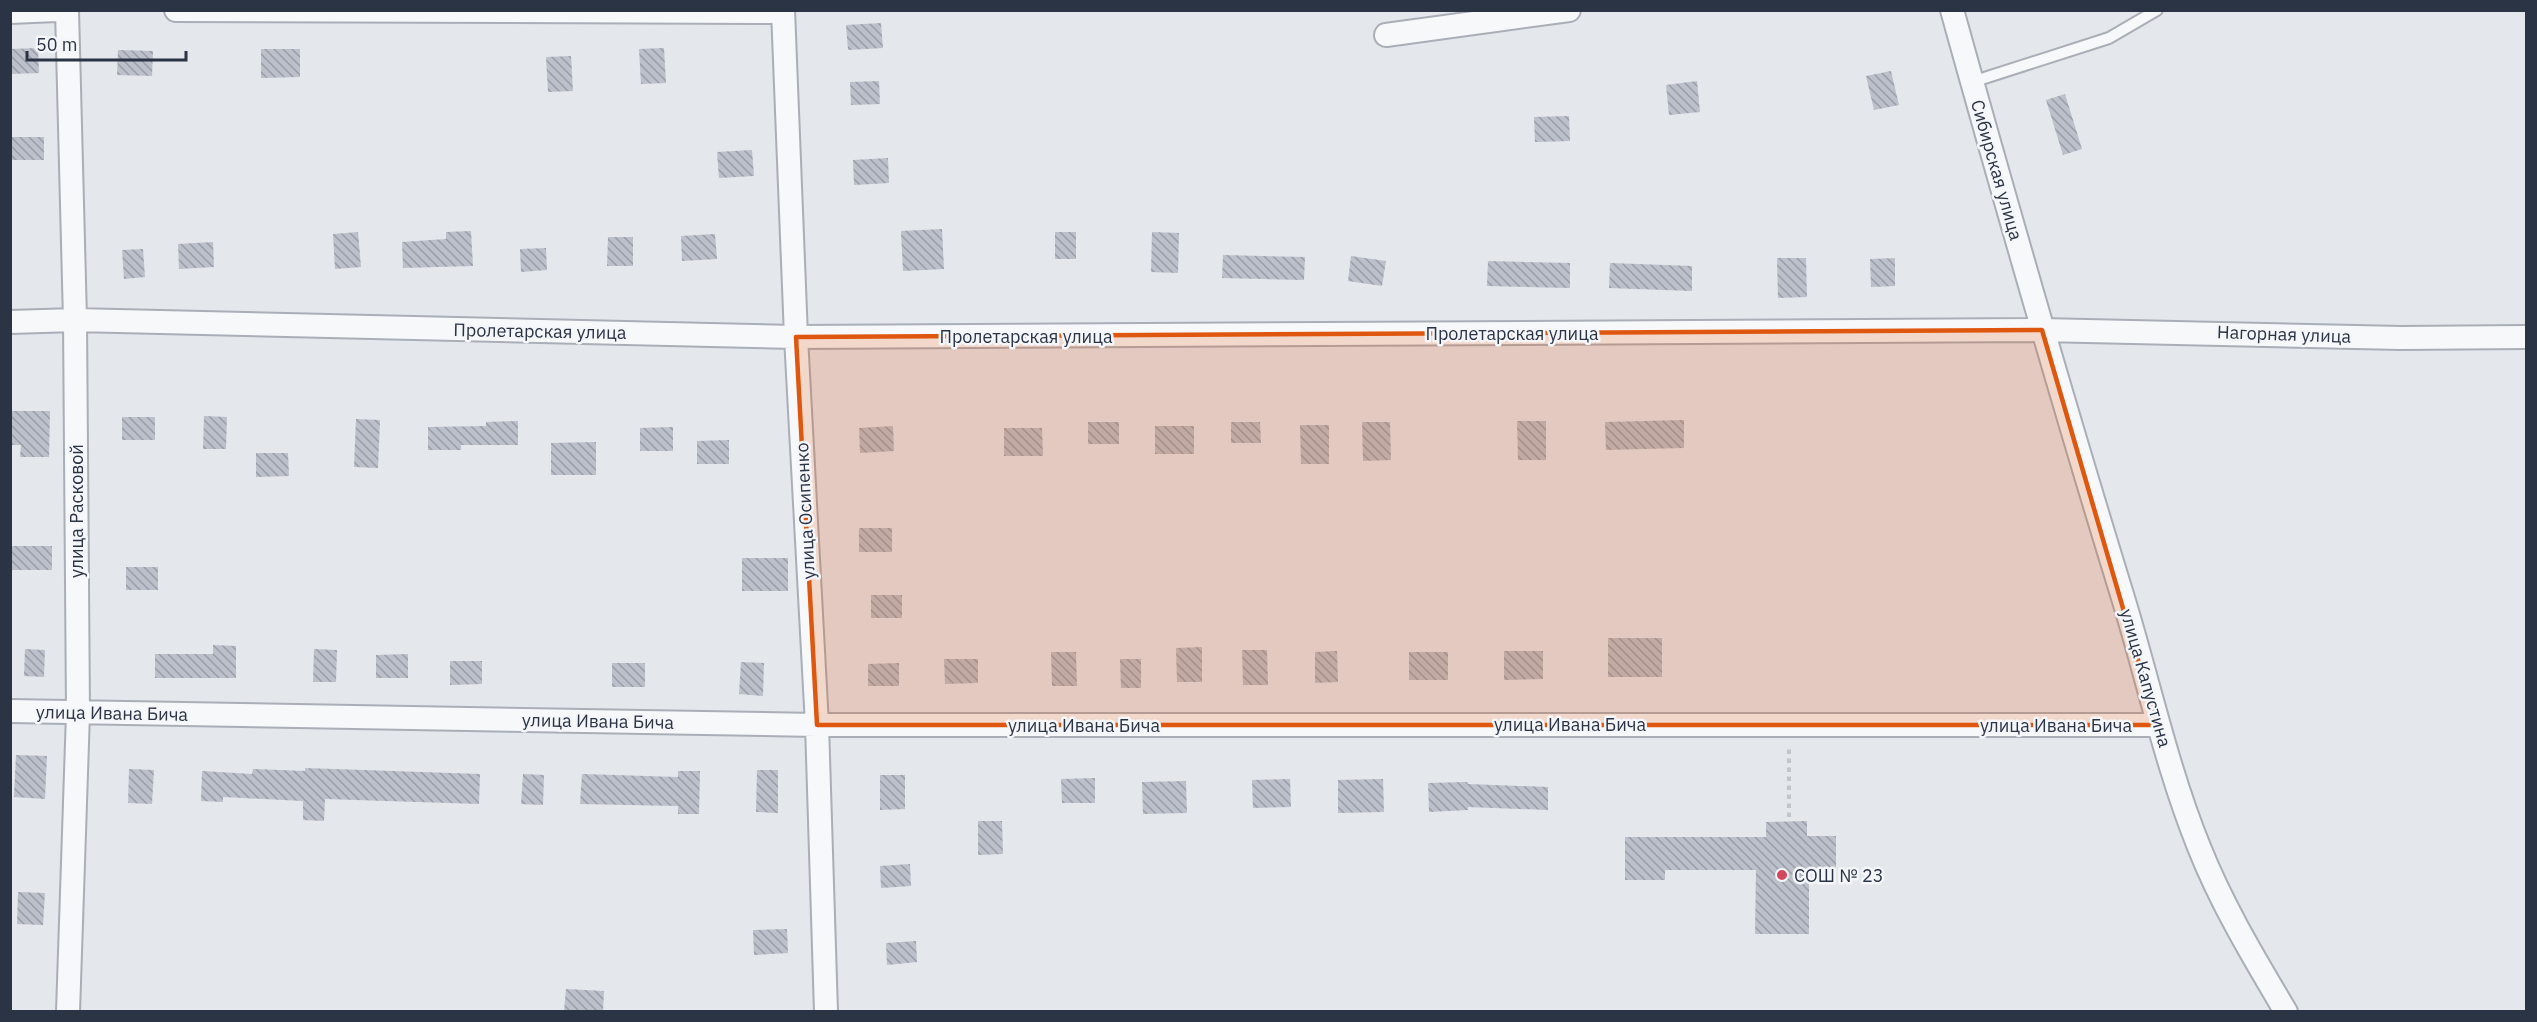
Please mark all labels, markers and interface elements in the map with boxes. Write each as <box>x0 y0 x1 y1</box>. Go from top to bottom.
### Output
scale bar <box>27 24 186 62</box>
text: 50 m <box>36 33 78 56</box>
street label: Сибирская улица <box>1966 97 2028 243</box>
street label: Пролетарская улица <box>453 318 627 344</box>
street label: Нагорная улица <box>2216 320 2352 348</box>
street label: Пролетарская улица <box>1425 322 1599 345</box>
street label: Пролетарская улица <box>939 325 1113 348</box>
street label: улица Осипенко <box>790 442 820 580</box>
street label: улица Расковой <box>65 444 88 578</box>
street label: улица Капустина <box>2115 606 2177 750</box>
street label: улица Ивана Бича <box>36 700 189 726</box>
street label: улица Ивана Бича <box>522 708 675 734</box>
street label: улица Ивана Бича <box>1494 713 1646 736</box>
street label: улица Ивана Бича <box>1008 714 1160 737</box>
street label: улица Ивана Бича <box>1980 714 2132 737</box>
place label: СОШ № 23 <box>1794 864 1883 887</box>
marker: СОШ № 23 <box>1775 868 1789 882</box>

